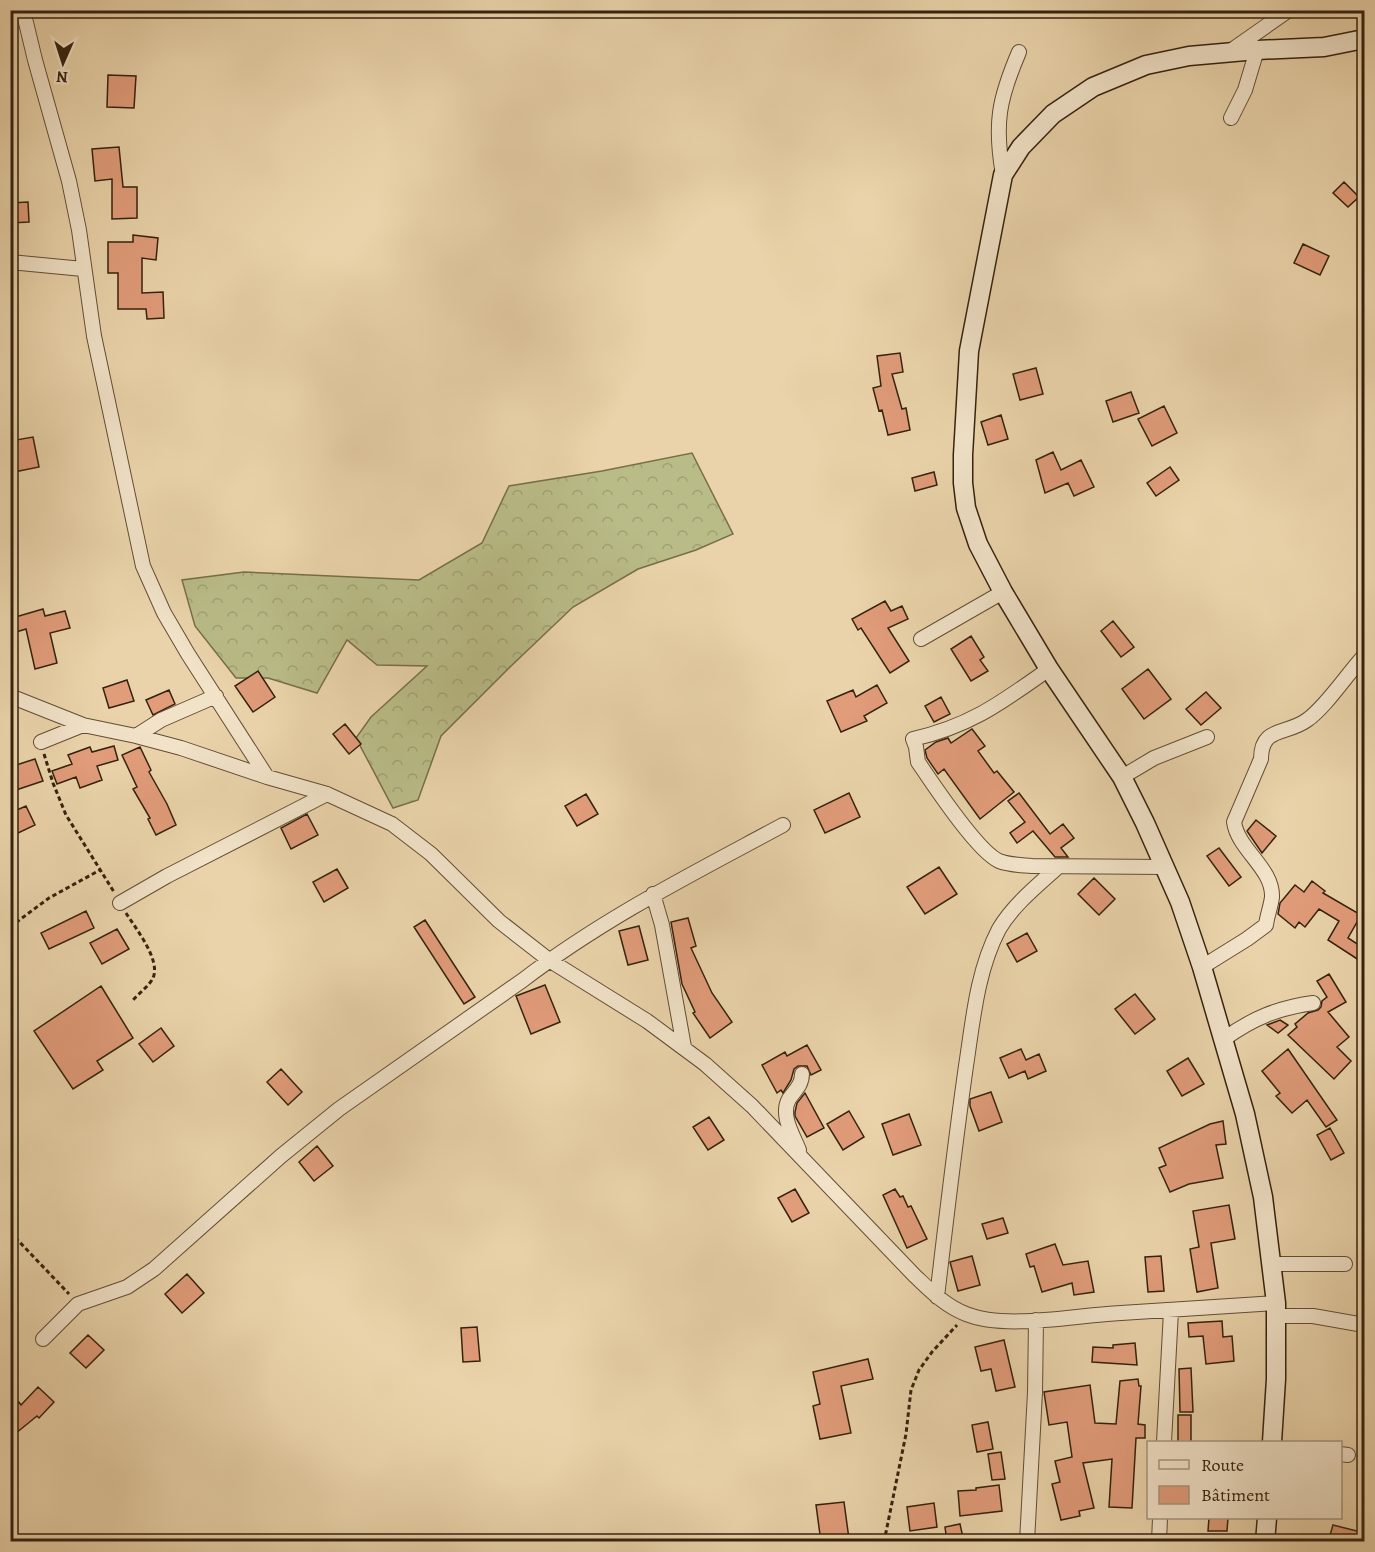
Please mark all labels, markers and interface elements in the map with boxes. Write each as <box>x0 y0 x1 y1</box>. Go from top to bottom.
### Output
north arrow <box>33 33 93 93</box>
text: N <box>56 66 69 88</box>
legend <box>1147 1441 1342 1519</box>
text: Route <box>1201 1453 1244 1477</box>
text: Bâtiment <box>1201 1483 1270 1507</box>

